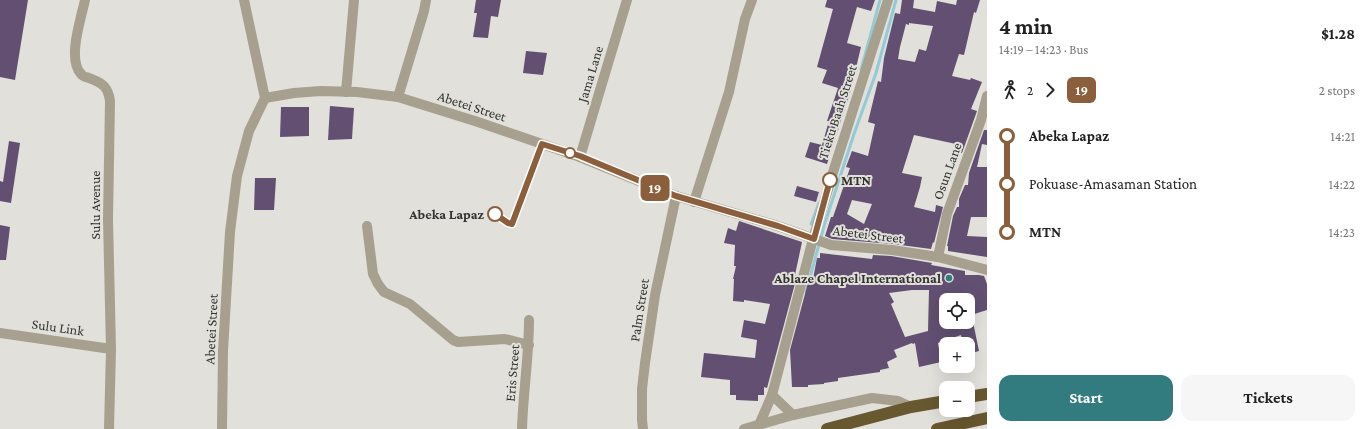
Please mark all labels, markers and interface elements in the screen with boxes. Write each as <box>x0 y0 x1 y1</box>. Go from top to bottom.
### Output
text: 4 min <box>999 14 1053 39</box>
text: $1.28 <box>1321 26 1355 42</box>
text: 14:19 – 14:23 · Bus <box>999 42 1088 57</box>
street label: Jama Lane <box>573 44 606 106</box>
street label: Tieku Baah Street <box>814 63 860 161</box>
icon: walk <box>999 79 1021 101</box>
icon: forward <box>1039 79 1061 101</box>
text: 19 <box>1075 82 1088 98</box>
text: 2 <box>1027 83 1033 98</box>
text: 2 stops <box>1319 83 1355 98</box>
street label: Abetei Street <box>436 87 509 125</box>
text: Abeka Lapaz <box>1029 128 1109 144</box>
text: 14:21 <box>1331 129 1355 144</box>
street label: Osun Lane <box>929 140 965 202</box>
unlabelled marker <box>564 147 576 159</box>
street label: Sulu Avenue <box>87 171 103 239</box>
marker: MTN <box>822 172 838 188</box>
place label: MTN <box>841 172 872 188</box>
line badge: 19 <box>637 175 673 201</box>
text: Pokuase-Amasaman Station <box>1029 176 1197 192</box>
text: 14:22 <box>1329 177 1355 192</box>
text: 19 <box>649 180 661 196</box>
place label: Abeka Lapaz <box>408 206 485 222</box>
marker: Abeka Lapaz <box>487 206 503 222</box>
street label: Abetei Street <box>832 222 905 246</box>
text: MTN <box>1029 224 1061 240</box>
text: 14:23 <box>1329 225 1355 240</box>
place label: Ablaze Chapel International <box>773 270 941 286</box>
marker: Ablaze Chapel International <box>944 273 954 283</box>
street label: Palm Street <box>626 277 652 343</box>
street label: Abetei Street <box>201 293 221 365</box>
map controls <box>939 293 975 417</box>
button: locate <box>939 293 975 329</box>
street label: Sulu Link <box>31 315 85 339</box>
button: + <box>939 337 975 373</box>
street label: Eris Street <box>502 343 522 402</box>
button: Start <box>999 375 1173 421</box>
button: Tickets <box>1181 375 1355 421</box>
button: − <box>939 381 975 417</box>

